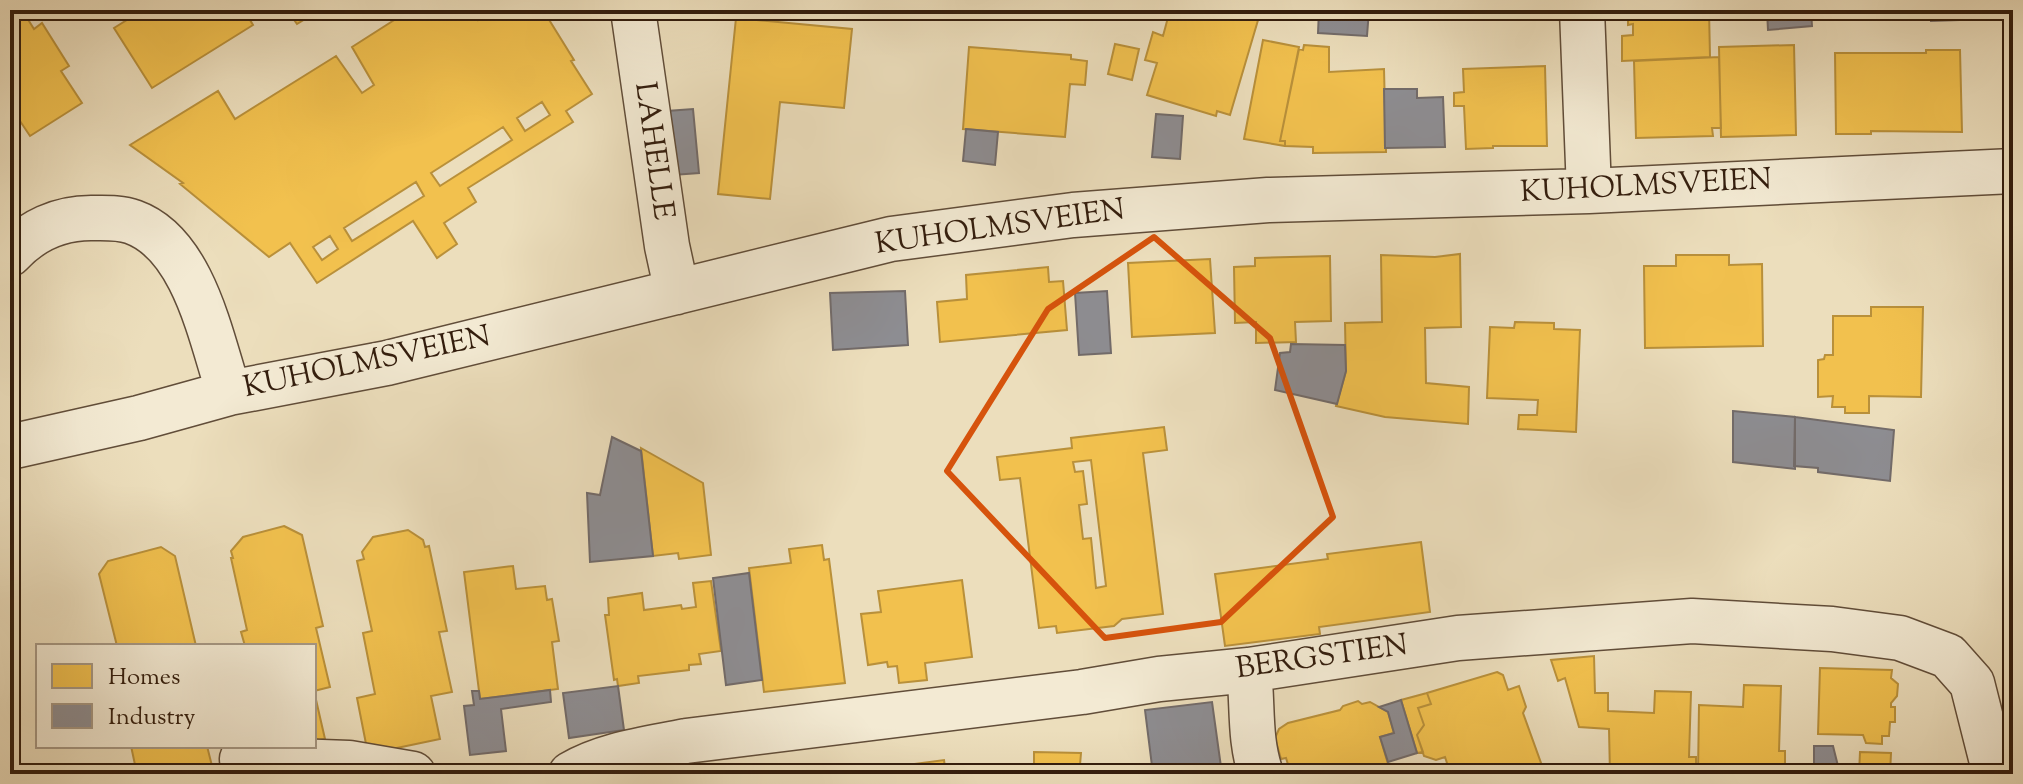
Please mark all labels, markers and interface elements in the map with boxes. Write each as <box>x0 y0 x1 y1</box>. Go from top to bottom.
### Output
street label: LAHELLE <box>622 79 684 223</box>
street label: KUHOLMSVEIEN <box>1519 159 1773 215</box>
street label: KUHOLMSVEIEN <box>872 189 1128 267</box>
street label: KUHOLMSVEIEN <box>239 316 495 410</box>
street label: BERGSTIEN <box>1233 625 1411 691</box>
legend <box>36 644 316 748</box>
text: Homes <box>108 661 180 695</box>
text: Industry <box>108 701 196 735</box>

